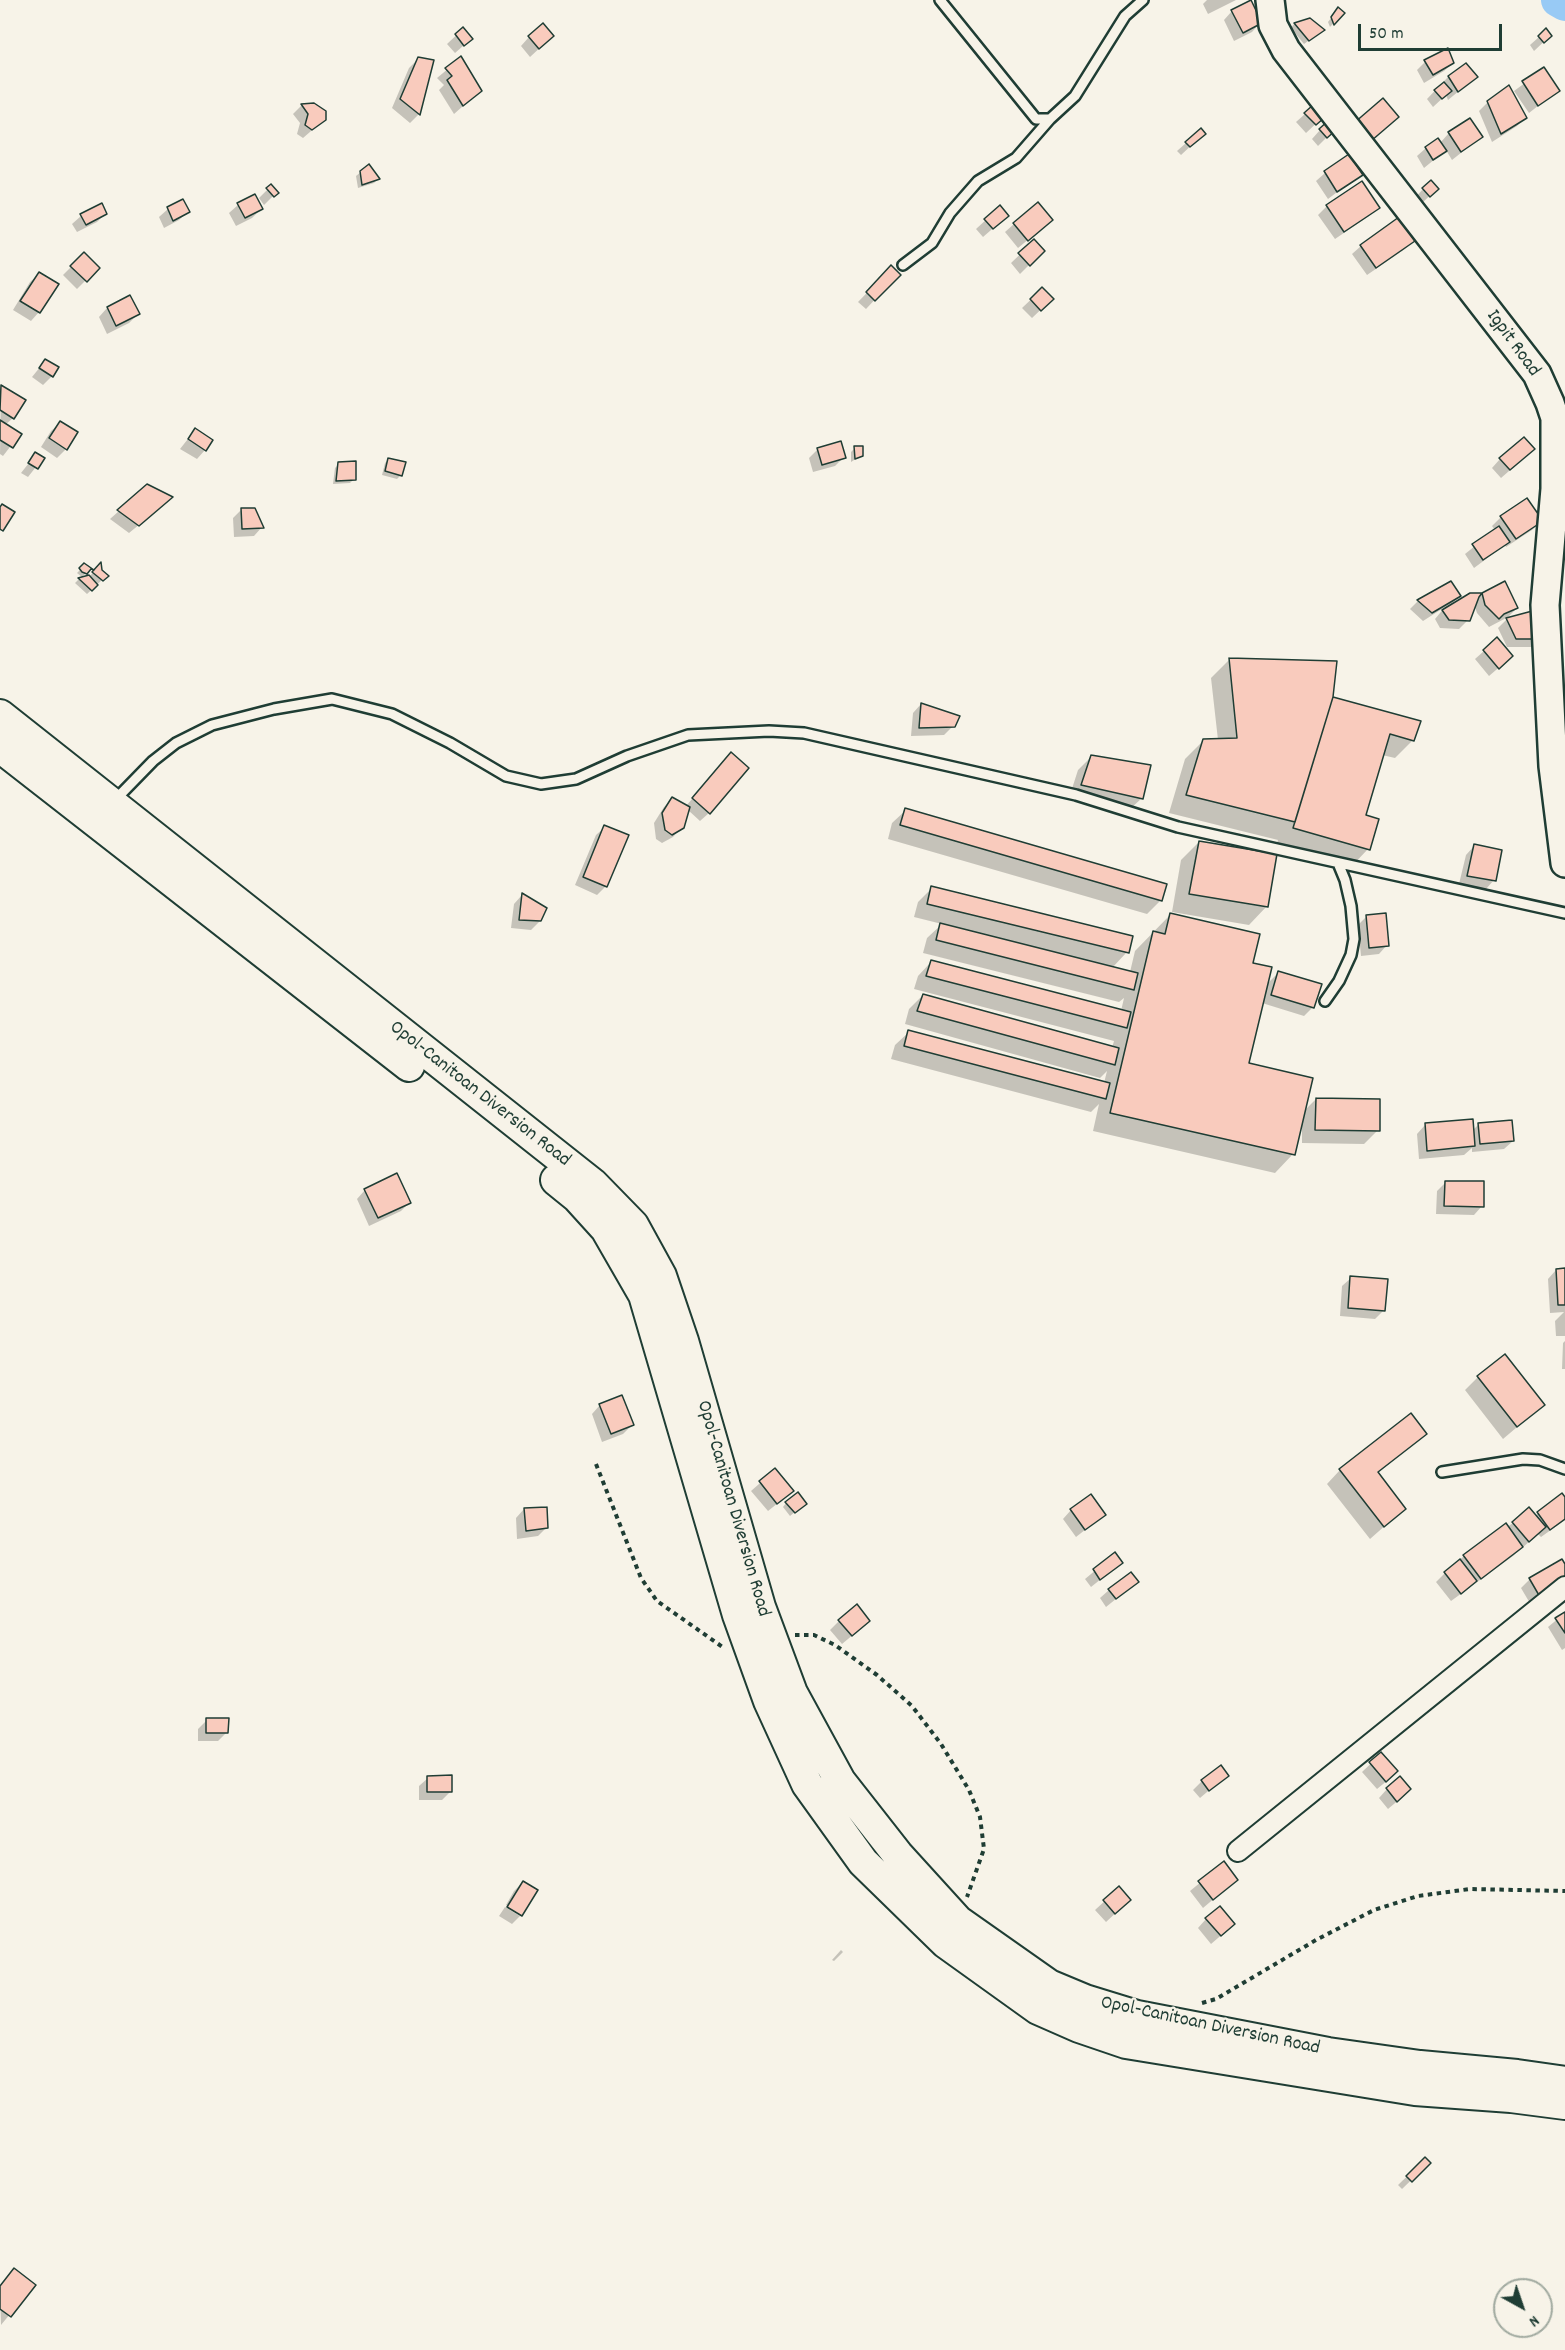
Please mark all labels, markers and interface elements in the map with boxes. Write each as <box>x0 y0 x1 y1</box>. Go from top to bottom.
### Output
scale bar <box>1361 12 1505 50</box>
text: 50 m <box>1369 22 1404 47</box>
street label: Igpit Road <box>1480 306 1544 382</box>
street label: Opol-Canitoan Diversion Road <box>384 1017 574 1173</box>
street label: Opol-Canitoan Diversion Road <box>690 1398 774 1620</box>
street label: Opol-Canitoan Diversion Road <box>1098 1992 1322 2062</box>
north arrow <box>1493 2278 1553 2338</box>
text: N <box>1523 2309 1544 2332</box>

